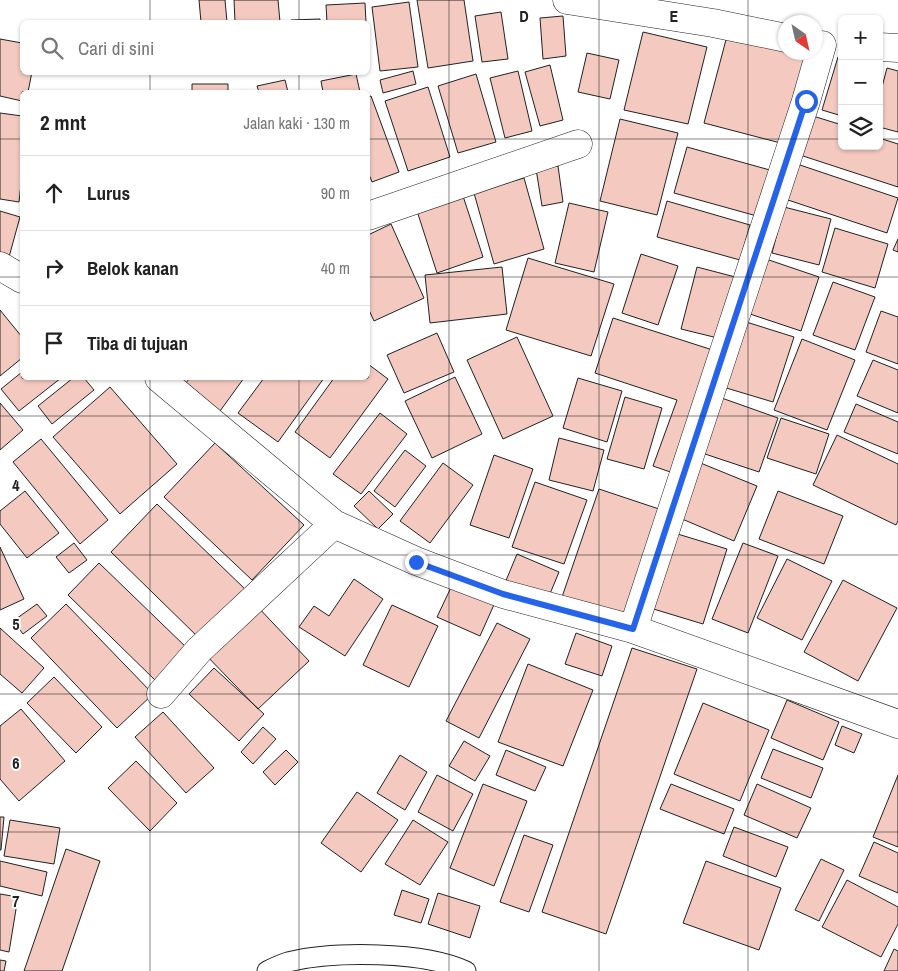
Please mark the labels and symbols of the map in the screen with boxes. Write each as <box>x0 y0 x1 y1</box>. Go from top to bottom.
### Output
text: D <box>519 5 529 27</box>
text: E <box>670 5 679 27</box>
north arrow <box>778 15 823 60</box>
route start <box>795 90 818 113</box>
text: 4 <box>12 474 20 496</box>
route end <box>405 551 428 574</box>
text: 5 <box>12 613 20 635</box>
text: 6 <box>12 752 20 774</box>
text: 7 <box>12 890 20 912</box>

